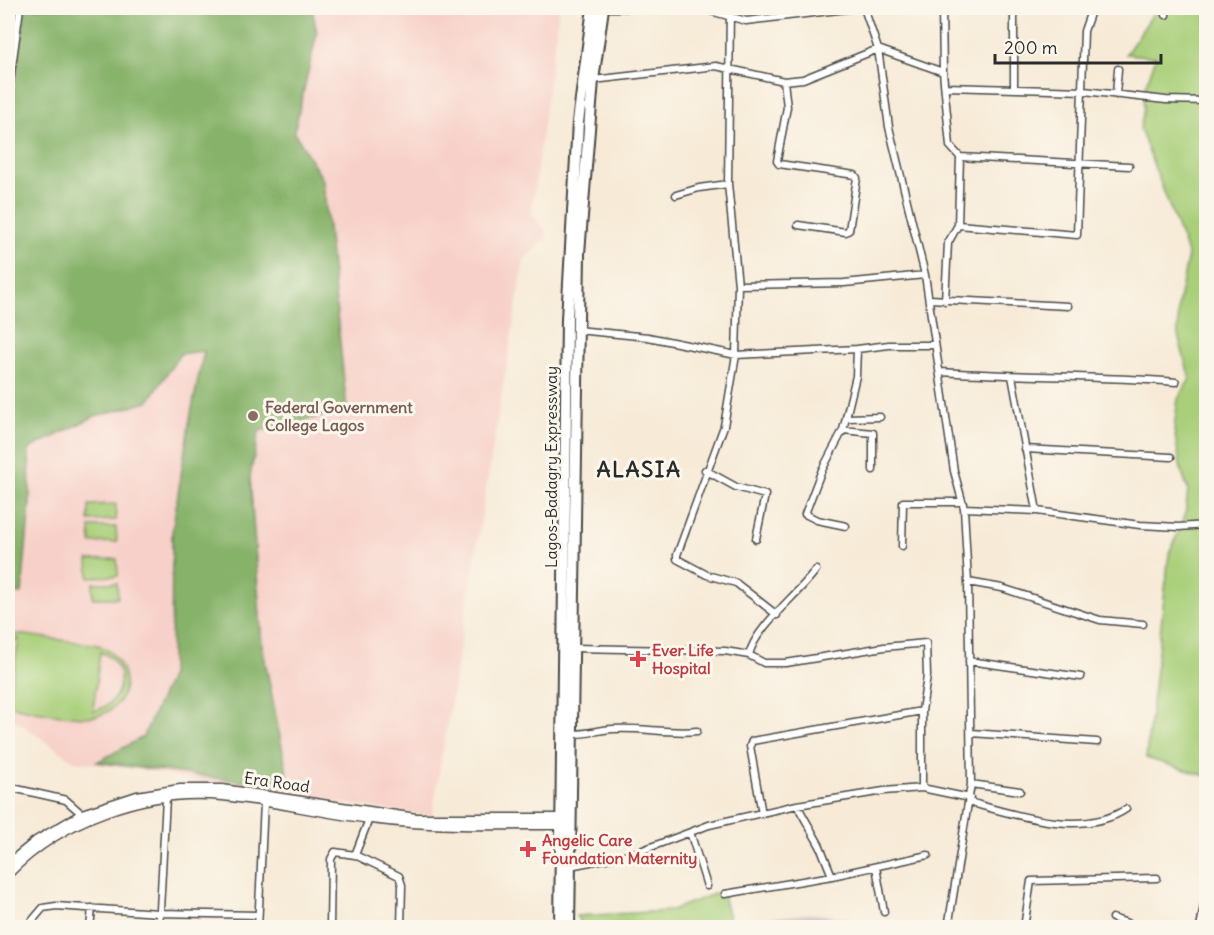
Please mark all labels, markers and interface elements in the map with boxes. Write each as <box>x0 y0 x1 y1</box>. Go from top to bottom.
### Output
scale bar <box>995 27 1162 65</box>
text: 200 m <box>1004 36 1058 59</box>
street label: Lagos-Badagry Expressway <box>541 366 561 568</box>
place label: Federal Government College Lagos <box>265 397 413 436</box>
marker: Federal Government College Lagos <box>246 409 260 423</box>
district label: ALASIA <box>596 455 682 483</box>
place label: Ever Life Hospital <box>652 640 714 679</box>
marker: Ever Life Hospital <box>629 650 647 668</box>
street label: Era Road <box>243 767 311 797</box>
place label: Angelic Care Foundation Maternity <box>542 830 697 869</box>
marker: Angelic Care Foundation Maternity <box>519 840 537 858</box>

